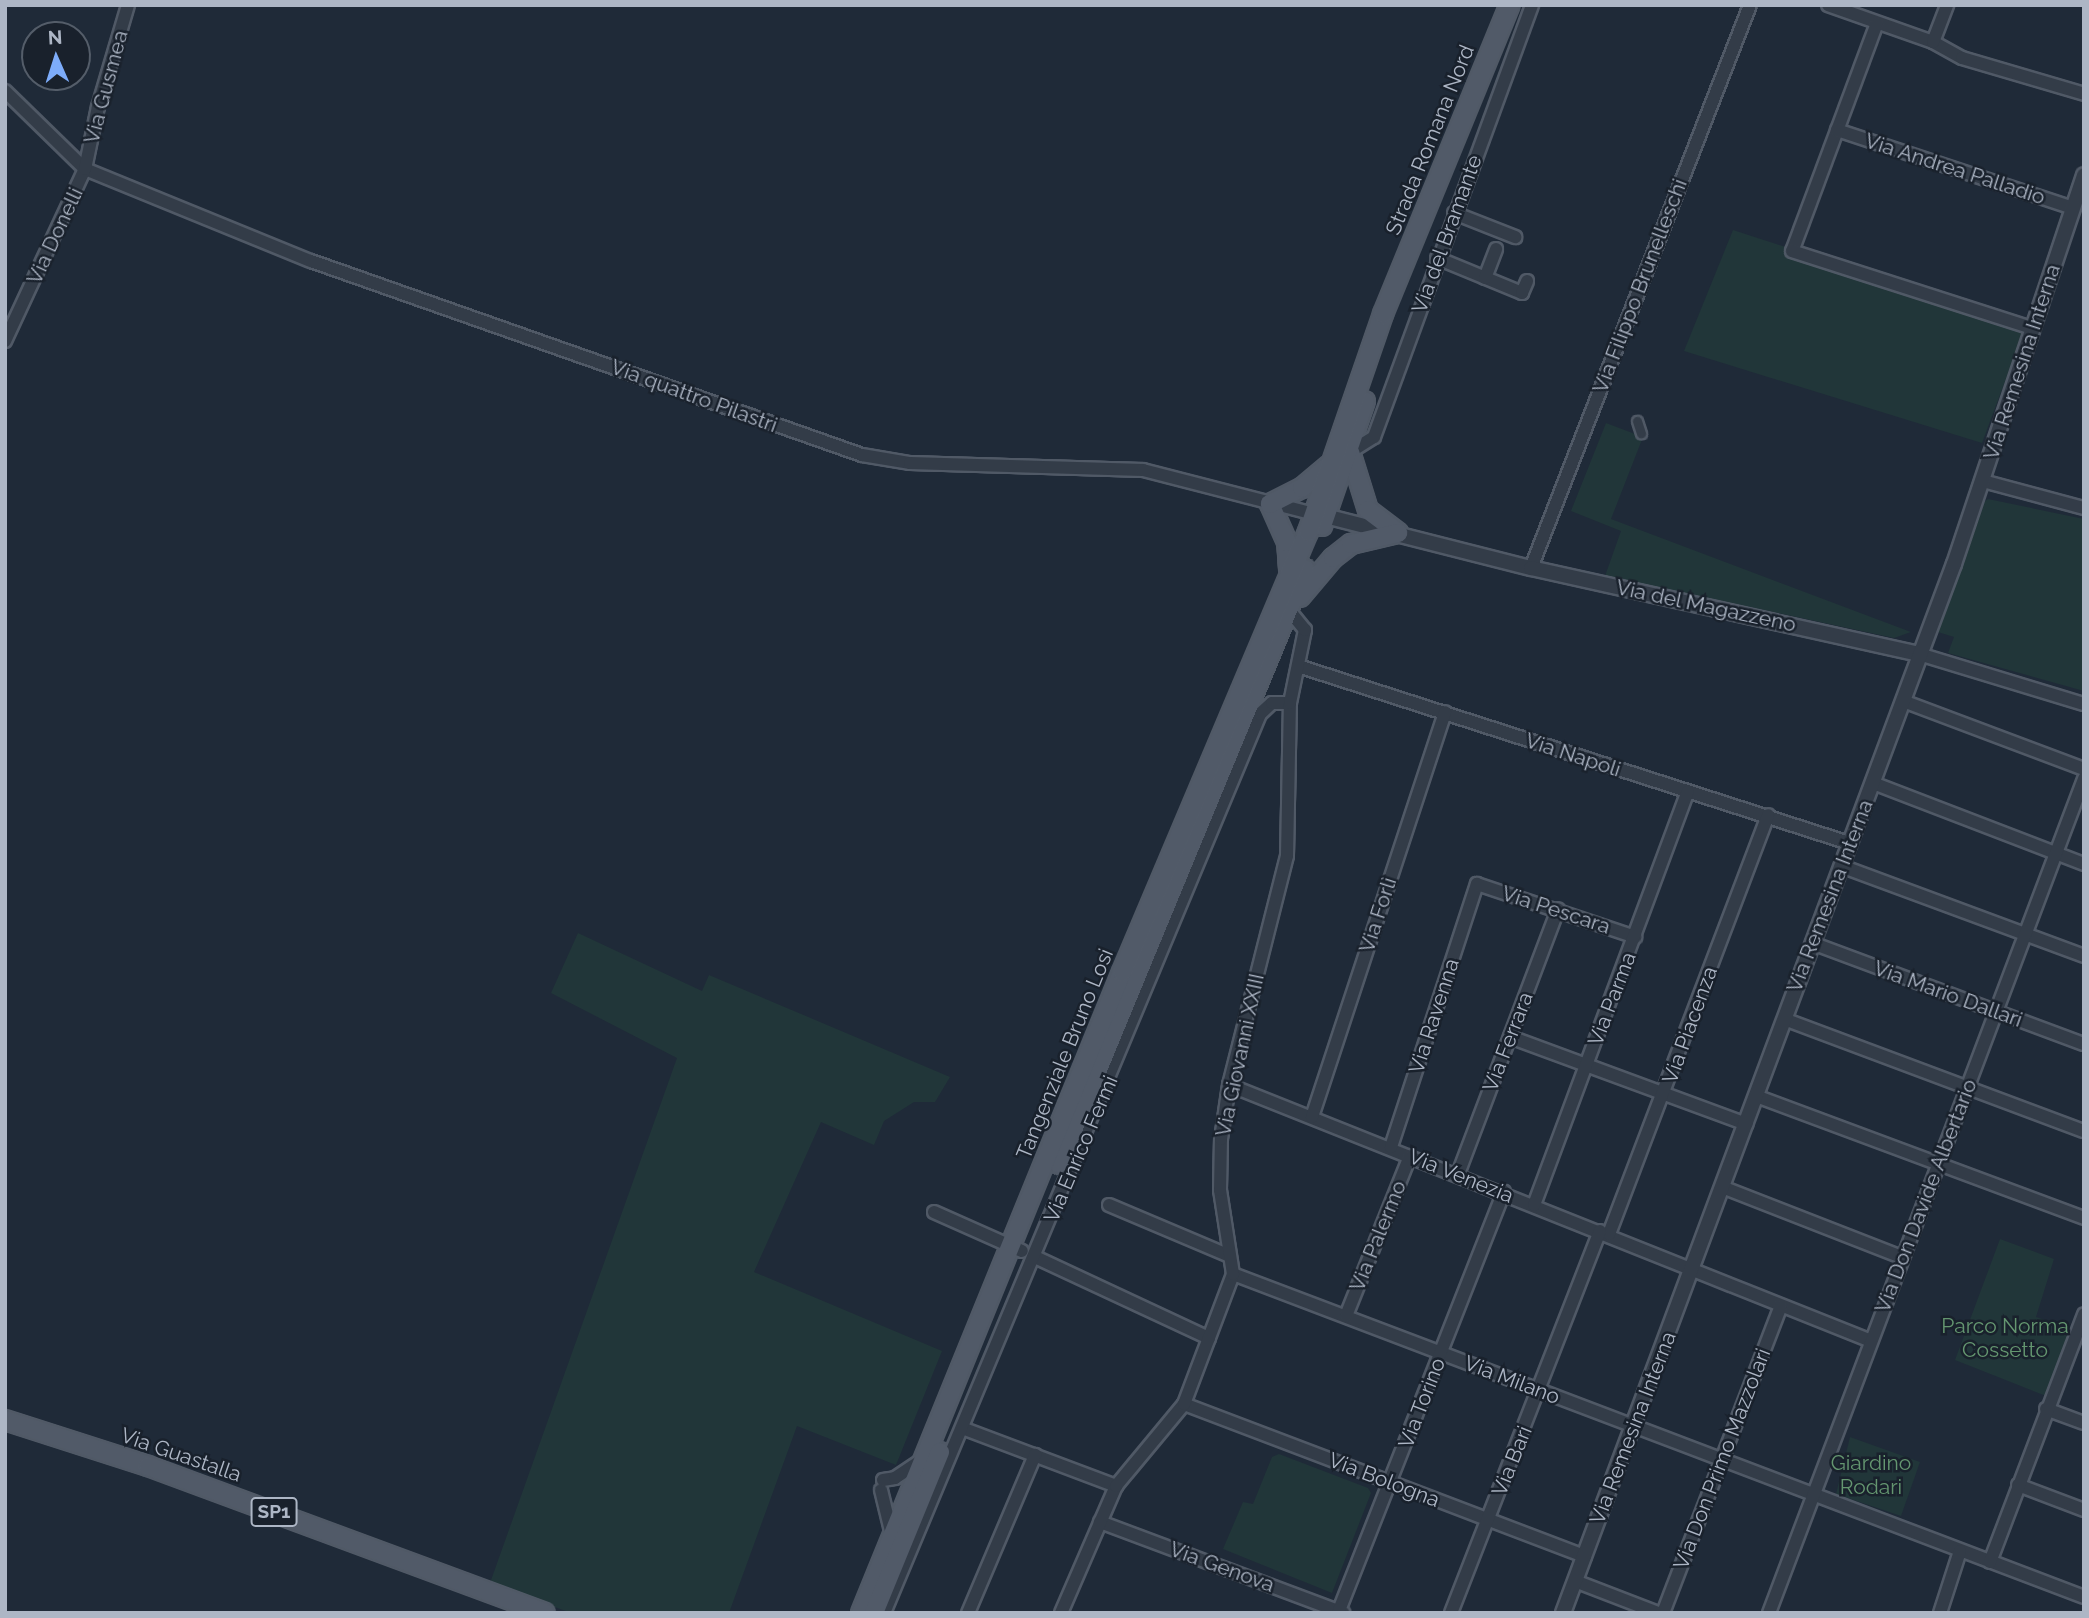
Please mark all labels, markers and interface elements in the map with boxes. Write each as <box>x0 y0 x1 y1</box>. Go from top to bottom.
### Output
north arrow <box>21 21 91 91</box>
text: N <box>47 26 63 48</box>
street label: Via Gusmea <box>79 28 133 146</box>
street label: Strada Romana Nord <box>1380 41 1480 239</box>
street label: Via Andrea Palladio <box>1861 128 2049 210</box>
street label: Via del Bramante <box>1407 151 1487 317</box>
street label: Via Filippo Brunelleschi <box>1588 175 1692 397</box>
street label: Via Donelli <box>22 184 88 288</box>
street label: Via Remesina Interna <box>1978 261 2066 463</box>
street label: Via quattro Pilastri <box>607 354 781 438</box>
street label: Via del Magazzeno <box>1614 575 1798 637</box>
street label: Via Napoli <box>1522 728 1624 782</box>
street label: Via Remesina Interna <box>1782 796 1878 996</box>
street label: Via Forlì <box>1354 874 1402 956</box>
street label: Via Pescara <box>1499 881 1613 939</box>
street label: Tangenziale Bruno Losi <box>1011 945 1119 1163</box>
street label: Via Parma <box>1583 949 1641 1049</box>
street label: Via Ravenna <box>1404 955 1464 1077</box>
street label: Via Mario Dallari <box>1870 955 2026 1033</box>
street label: Via Piacenza <box>1657 963 1723 1087</box>
street label: Via Giovanni XXIII <box>1210 971 1270 1139</box>
street label: Via Ferrara <box>1478 989 1538 1095</box>
street label: Via Enrico Fermi <box>1039 1072 1123 1226</box>
street label: Via Don Davide Albertario <box>1870 1075 1982 1317</box>
street label: Via Venezia <box>1405 1143 1517 1209</box>
street label: Via Palermo <box>1344 1177 1412 1295</box>
park label: Parco Norma Cossetto <box>1941 1313 2069 1363</box>
street label: Via Remesina Interna <box>1585 1328 1681 1528</box>
street label: Via Don Primo Mazzolari <box>1668 1345 1776 1573</box>
street label: Via Milano <box>1461 1350 1563 1410</box>
street label: Via Torino <box>1393 1354 1451 1452</box>
street label: Via Bari <box>1487 1422 1537 1500</box>
street label: Via Guastalla <box>117 1423 245 1487</box>
street label: Via Bologna <box>1325 1447 1443 1513</box>
park label: Giardino Rodari <box>1831 1450 1911 1500</box>
road number: SP1 <box>250 1496 298 1528</box>
street label: Via Genova <box>1166 1536 1278 1598</box>

